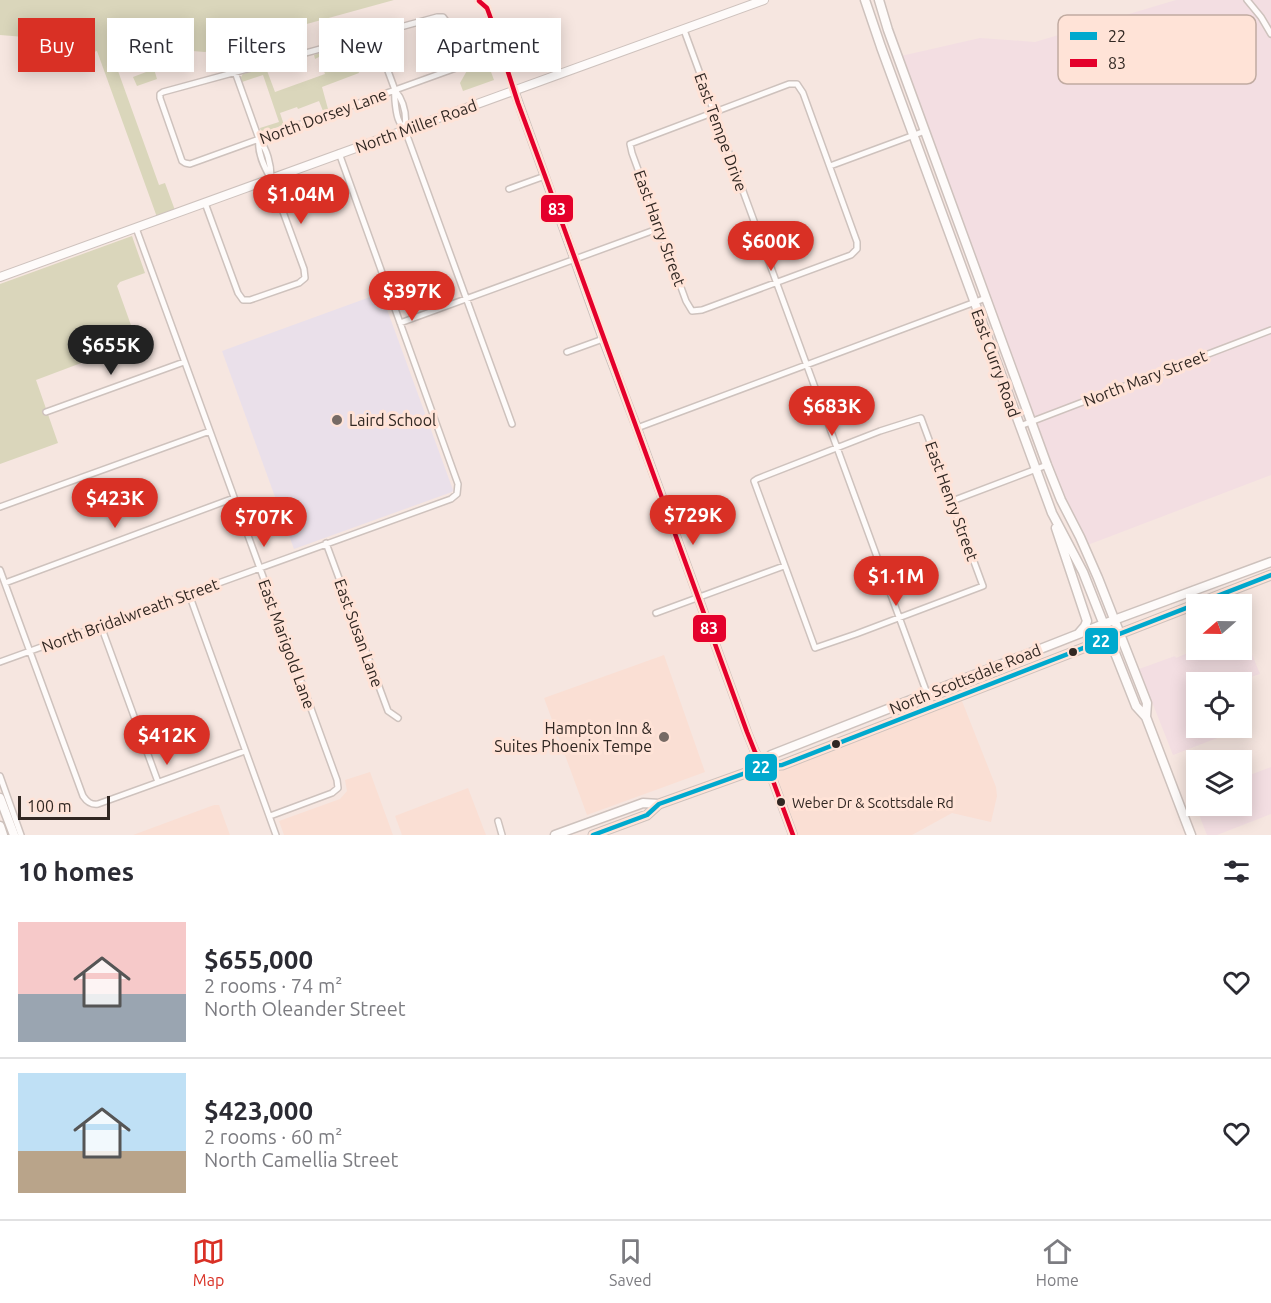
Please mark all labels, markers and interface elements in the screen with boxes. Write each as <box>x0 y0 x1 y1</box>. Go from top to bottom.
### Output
legend <box>1058 15 1256 84</box>
chip: Buy <box>18 18 95 72</box>
chip: Rent <box>107 18 194 72</box>
chip: Filters <box>206 18 307 72</box>
chip: New <box>319 18 404 72</box>
chip: Apartment <box>416 18 561 72</box>
text: 22 <box>1108 27 1126 45</box>
text: 83 <box>1108 54 1126 72</box>
street label: East Tempe Drive <box>691 70 751 194</box>
street label: North Dorsey Lane <box>257 85 389 147</box>
street label: North Miller Road <box>353 96 479 156</box>
street label: East Harry Street <box>631 168 690 289</box>
pin: $1.04M <box>252 174 350 225</box>
text: $1.04M <box>267 182 335 205</box>
line badge: 83 <box>540 194 574 223</box>
text: 83 <box>548 200 566 218</box>
pin: $600K <box>729 221 813 272</box>
text: $600K <box>742 229 800 252</box>
pin: $397K <box>370 271 454 322</box>
text: $397K <box>383 279 441 302</box>
street label: East Curry Road <box>968 307 1024 419</box>
pin: $655K <box>69 325 153 376</box>
text: $655K <box>82 333 140 356</box>
street label: North Mary Street <box>1081 346 1210 410</box>
pin: $683K <box>790 386 874 437</box>
text: $683K <box>803 394 861 417</box>
place label: Laird School <box>349 411 436 429</box>
marker: Laird School <box>330 413 344 427</box>
street label: East Henry Street <box>922 439 982 564</box>
pin: $423K <box>73 478 157 529</box>
text: $423K <box>86 486 144 509</box>
pin: $729K <box>651 495 735 546</box>
pin: $707K <box>222 497 306 548</box>
text: $729K <box>664 503 722 526</box>
text: $707K <box>235 505 293 528</box>
pin: $1.1M <box>854 556 938 607</box>
text: $1.1M <box>868 564 924 587</box>
street label: North Bridalwreath Street <box>39 574 222 655</box>
street label: East Susan Lane <box>331 576 387 690</box>
street label: East Marigold Lane <box>255 577 319 711</box>
north arrow <box>1186 594 1252 660</box>
map controls <box>1186 594 1252 816</box>
line badge: 83 <box>692 614 727 643</box>
text: 83 <box>700 619 718 637</box>
line badge: 22 <box>1084 627 1119 655</box>
text: 22 <box>1092 632 1110 650</box>
street label: North Scottsdale Road <box>887 640 1043 718</box>
unlabelled marker <box>1067 646 1079 658</box>
button: locate <box>1186 672 1252 738</box>
pin: $412K <box>125 715 209 766</box>
place label: Hampton Inn & Suites Phoenix Tempe <box>494 719 653 755</box>
text: $412K <box>138 723 196 746</box>
marker: Hampton Inn & Suites Phoenix Tempe <box>657 730 671 744</box>
unlabelled marker <box>830 738 842 750</box>
button: layers <box>1186 750 1252 816</box>
line badge: 22 <box>744 753 778 782</box>
text: 22 <box>752 758 770 776</box>
scale bar <box>18 793 110 820</box>
place label: Weber Dr & Scottsdale Rd <box>792 795 954 811</box>
marker: Weber Dr & Scottsdale Rd <box>775 796 787 808</box>
text: 100 m <box>27 797 72 815</box>
icon: filters <box>1220 855 1253 888</box>
text: 10 homes <box>18 857 134 886</box>
text: $655,000 <box>204 945 313 974</box>
icon: home <box>66 946 138 1018</box>
icon: heart <box>1220 966 1253 999</box>
text: 2 rooms · 74 m² <box>204 974 342 997</box>
text: North Oleander Street <box>204 997 406 1020</box>
text: $423,000 <box>204 1096 313 1125</box>
icon: home <box>66 1097 138 1169</box>
icon: heart <box>1220 1117 1253 1150</box>
text: 2 rooms · 60 m² <box>204 1125 342 1148</box>
text: North Camellia Street <box>204 1148 398 1171</box>
tab: Map <box>192 1235 225 1289</box>
tab: Saved <box>609 1235 652 1289</box>
tab: Home <box>1036 1235 1079 1289</box>

